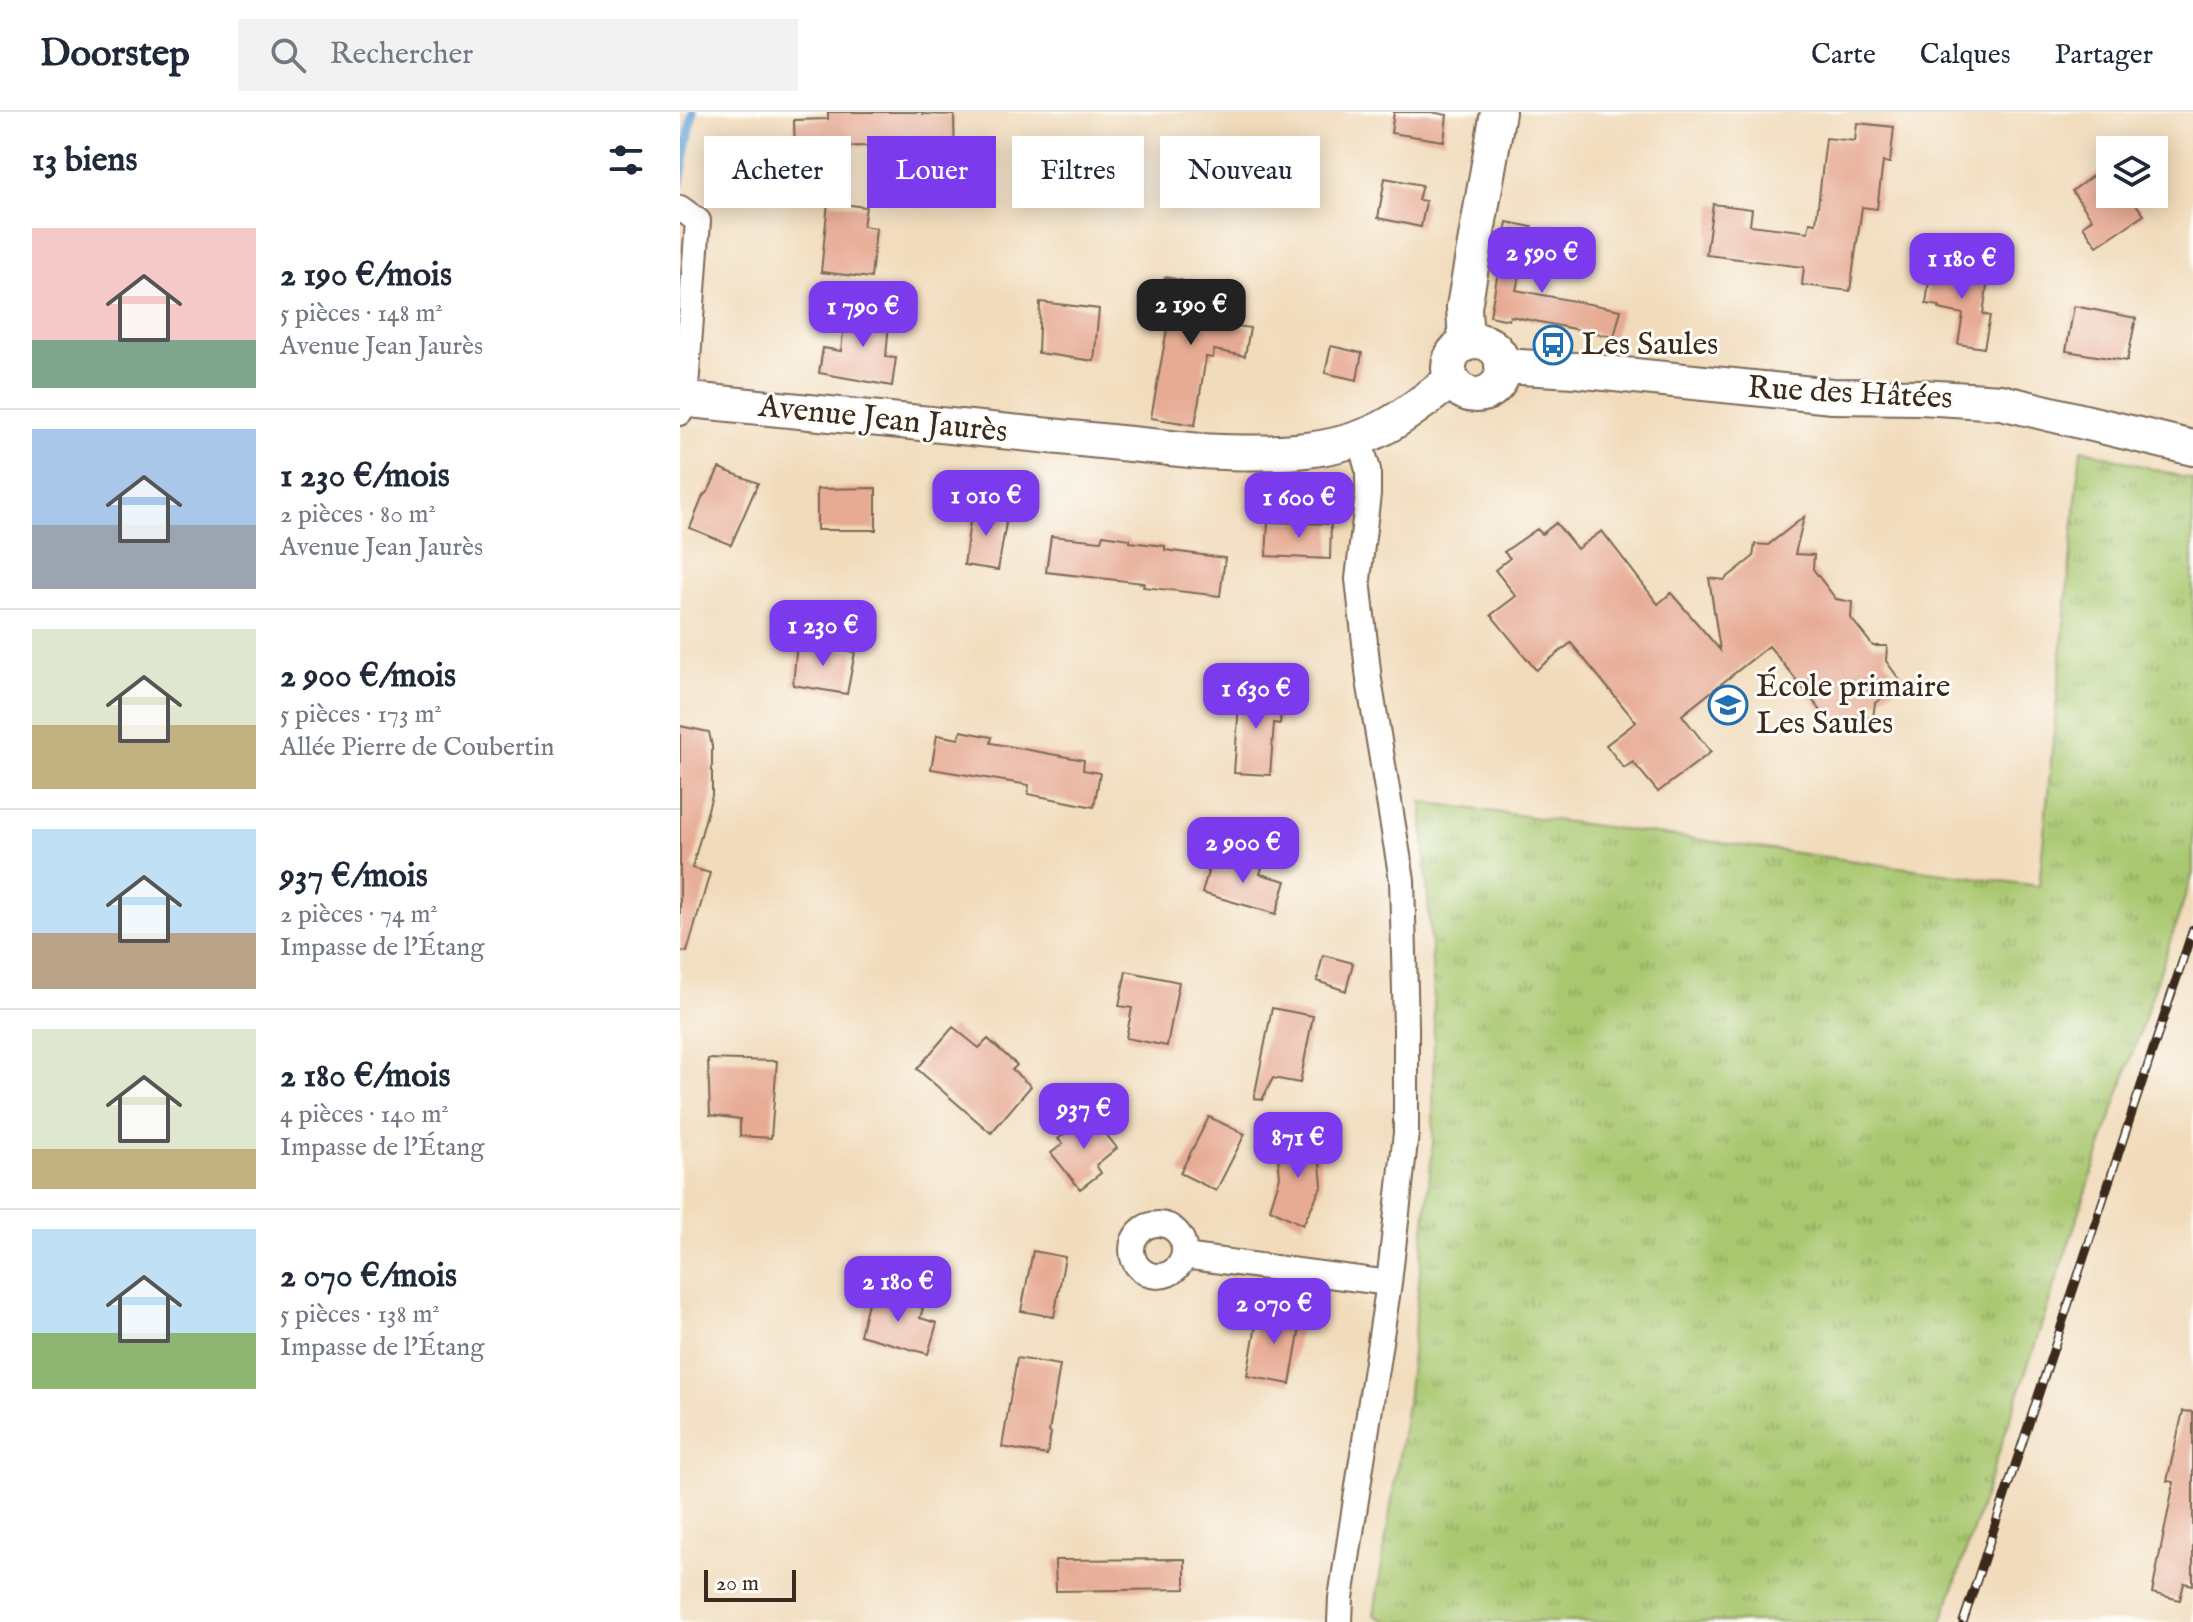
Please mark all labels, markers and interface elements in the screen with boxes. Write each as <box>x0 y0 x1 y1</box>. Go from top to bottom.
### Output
search box <box>238 19 798 91</box>
text: Doorstep <box>40 31 190 79</box>
icon: search <box>266 33 310 77</box>
text: Rechercher <box>330 36 473 74</box>
text: Carte <box>1811 38 1876 73</box>
text: Calques <box>1920 38 2011 73</box>
text: Partager <box>2055 38 2153 73</box>
chip: Acheter <box>704 136 851 208</box>
chip: Louer <box>867 136 996 208</box>
chip: Filtres <box>1012 136 1144 208</box>
chip: Nouveau <box>1160 136 1320 208</box>
map controls <box>2096 136 2168 208</box>
button: layers <box>2096 136 2168 208</box>
icon: filters <box>604 138 648 182</box>
text: 13 biens <box>32 139 137 182</box>
pin: 2 590 € <box>1468 227 1616 295</box>
pin: 1 180 € <box>1888 233 2036 301</box>
text: 2 590 € <box>1506 236 1578 269</box>
text: 1 180 € <box>1928 242 1996 275</box>
text: 2 190 €/mois <box>280 254 452 297</box>
icon: home <box>96 260 192 356</box>
pin: 2 190 € <box>1117 279 1265 347</box>
pin: 1 790 € <box>789 281 937 349</box>
text: 2 190 € <box>1155 288 1227 321</box>
text: 1 790 € <box>827 290 899 323</box>
text: 5 pièces · 148 m² <box>280 297 443 330</box>
bus stop icon: Les Saules <box>1532 324 1574 366</box>
place label: Les Saules <box>1581 325 1718 366</box>
text: Avenue Jean Jaurès <box>280 330 483 363</box>
street label: Rue des Hâtées <box>1746 368 1954 420</box>
street label: Avenue Jean Jaurès <box>756 386 1009 453</box>
text: 1 230 €/mois <box>280 455 450 498</box>
icon: home <box>96 461 192 557</box>
pin: 1 010 € <box>912 470 1060 538</box>
pin: 1 600 € <box>1225 472 1373 540</box>
text: 1 010 € <box>950 479 1022 512</box>
text: 1 600 € <box>1263 481 1335 514</box>
text: 2 pièces · 80 m² <box>280 498 436 531</box>
text: Avenue Jean Jaurès <box>280 531 483 564</box>
pin: 1 230 € <box>749 600 897 668</box>
text: 1 230 € <box>788 609 858 642</box>
text: 2 900 €/mois <box>280 655 456 698</box>
icon: home <box>96 661 192 757</box>
pin: 1 630 € <box>1182 663 1330 731</box>
place label: École primaire Les Saules <box>1756 666 1950 745</box>
text: 1 630 € <box>1221 672 1291 705</box>
school or university icon: École primaire Les Saules <box>1707 684 1749 726</box>
text: 5 pièces · 173 m² <box>280 698 442 731</box>
text: Allée Pierre de Coubertin <box>280 731 554 764</box>
pin: 2 900 € <box>1169 817 1317 885</box>
text: 2 900 € <box>1205 826 1281 859</box>
text: 937 €/mois <box>280 855 428 898</box>
icon: home <box>96 861 192 957</box>
text: 2 pièces · 74 m² <box>280 898 438 931</box>
text: Impasse de l'Étang <box>280 931 484 964</box>
text: 2 180 €/mois <box>280 1055 450 1098</box>
icon: home <box>96 1061 192 1157</box>
pin: 937 € <box>1028 1083 1140 1151</box>
text: 937 € <box>1057 1092 1111 1125</box>
text: 4 pièces · 140 m² <box>280 1098 449 1131</box>
pin: 871 € <box>1242 1112 1354 1180</box>
text: 871 € <box>1272 1121 1324 1154</box>
text: Impasse de l'Étang <box>280 1131 484 1164</box>
text: 2 070 €/mois <box>280 1255 457 1298</box>
pin: 2 180 € <box>824 1256 972 1324</box>
icon: home <box>96 1261 192 1357</box>
text: 2 180 € <box>862 1265 934 1298</box>
pin: 2 070 € <box>1200 1278 1348 1346</box>
text: 2 070 € <box>1236 1287 1312 1320</box>
text: 5 pièces · 138 m² <box>280 1298 440 1331</box>
text: Impasse de l'Étang <box>280 1331 484 1364</box>
scale bar <box>704 1566 796 1602</box>
text: 20 m <box>716 1570 759 1598</box>

